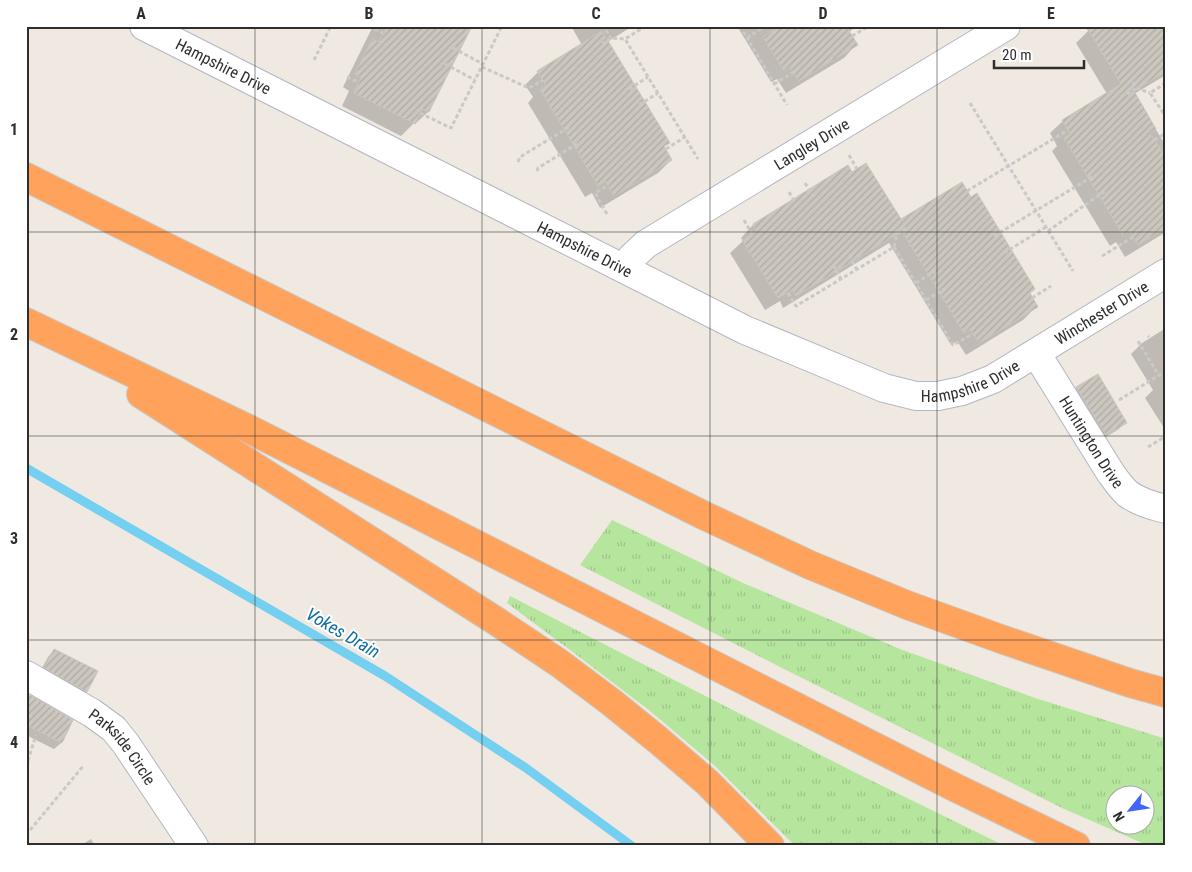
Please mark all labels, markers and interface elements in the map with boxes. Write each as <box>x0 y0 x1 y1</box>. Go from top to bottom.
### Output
text: A <box>136 4 146 23</box>
text: B <box>365 4 374 23</box>
text: C <box>591 4 601 23</box>
text: D <box>818 4 828 23</box>
text: E <box>1047 4 1055 23</box>
street label: Hampshire Drive <box>172 35 274 99</box>
scale bar <box>994 38 1084 70</box>
text: 20 m <box>1002 46 1032 64</box>
street label: Langley Drive <box>771 114 853 174</box>
text: 1 <box>10 120 18 139</box>
street label: Hampshire Drive <box>534 217 635 281</box>
street label: Winchester Drive <box>1051 277 1152 349</box>
text: 2 <box>10 325 18 344</box>
street label: Hampshire Drive <box>921 356 1023 406</box>
street label: Huntington Drive <box>1055 393 1128 492</box>
text: 3 <box>10 529 18 548</box>
water label: Vokes Drain <box>303 603 384 662</box>
street label: Parkside Circle <box>85 705 159 788</box>
text: 4 <box>10 733 18 752</box>
north arrow <box>1104 784 1154 834</box>
text: N <box>1110 809 1128 824</box>

